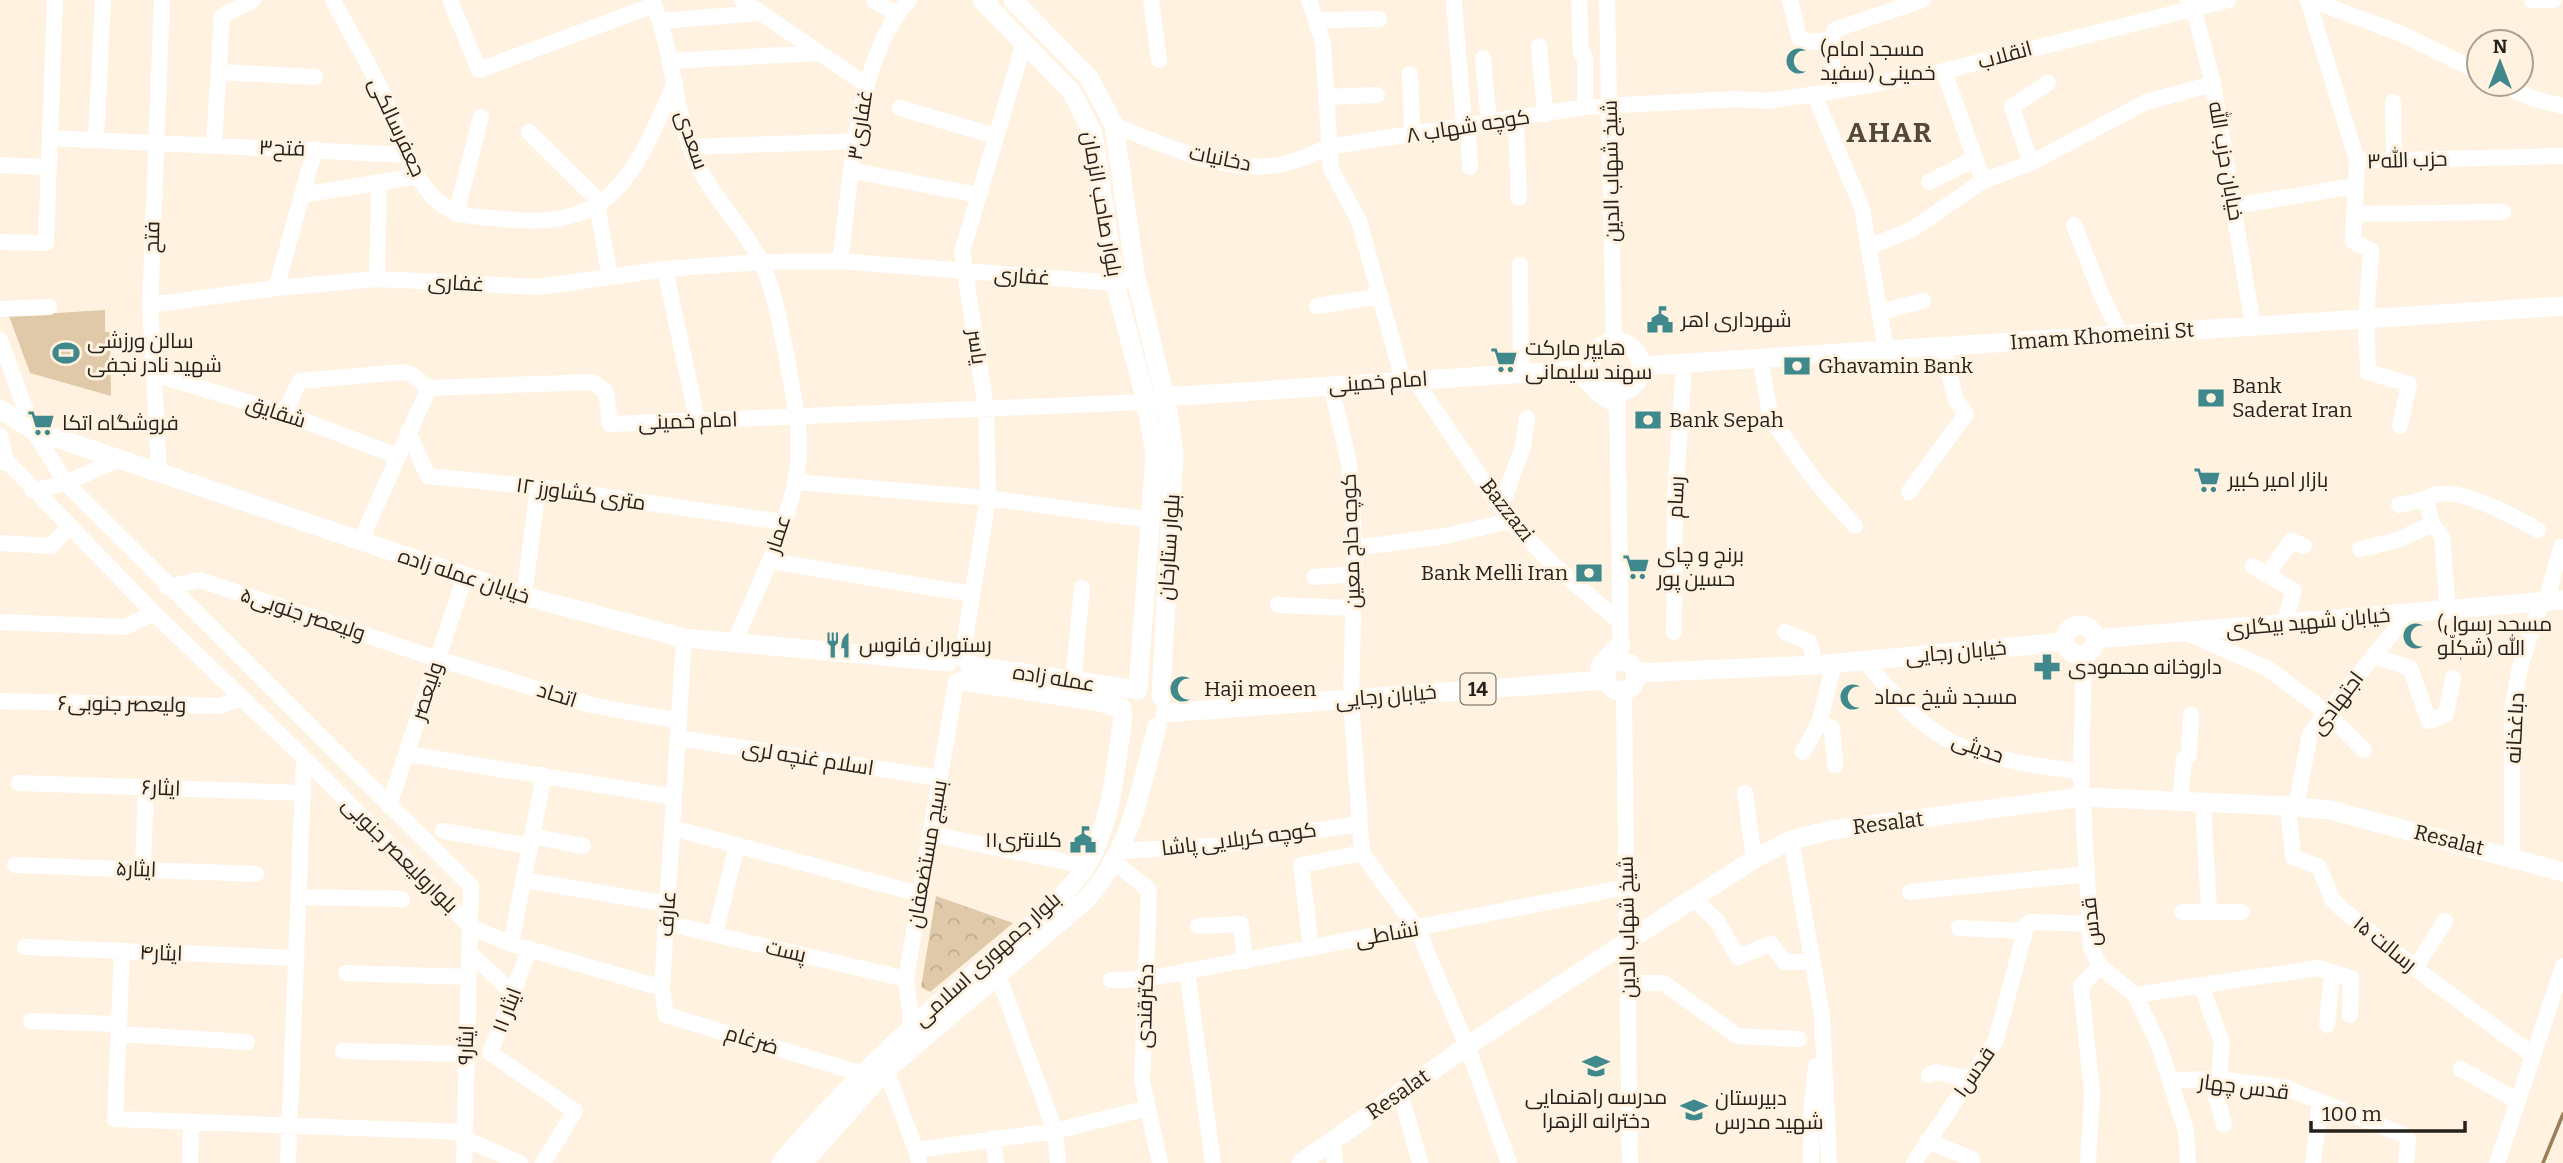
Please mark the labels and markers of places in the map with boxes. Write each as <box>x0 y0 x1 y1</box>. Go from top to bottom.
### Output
place label: (مسجد امام خمینی (سفید <box>1820 36 1936 86</box>
mosque icon: (مسجد امام خمینی (سفید <box>1784 46 1814 76</box>
public building icon: شهرداری اهر <box>1645 305 1675 335</box>
place label: شهرداری اهر <box>1680 307 1792 333</box>
place label: سالن ورزشی شهید نادر نجفی <box>87 328 222 378</box>
place label: هایپر مارکت سهند سلیمانی <box>1525 335 1652 385</box>
sports icon: سالن ورزشی شهید نادر نجفی <box>51 338 81 368</box>
supermarket icon: هایپر مارکت سهند سلیمانی <box>1489 345 1519 375</box>
bank icon: Ghavamin Bank <box>1782 351 1812 381</box>
place label: Ghavamin Bank <box>1818 353 1973 379</box>
place label: Bank Saderat Iran <box>2232 373 2352 423</box>
bank icon: Bank Saderat Iran <box>2196 383 2226 413</box>
bank icon: Bank Sepah <box>1633 405 1663 435</box>
place label: Bank Sepah <box>1669 407 1784 433</box>
supermarket icon: فروشگاه اتکا <box>26 408 56 438</box>
place label: فروشگاه اتکا <box>62 410 179 436</box>
supermarket icon: بازار امیر کبیر <box>2192 465 2222 495</box>
place label: بازار امیر کبیر <box>2227 467 2328 493</box>
place label: برنج و چای حسین پور <box>1656 542 1744 593</box>
supermarket icon: برنج و چای حسین پور <box>1621 552 1651 582</box>
bank icon: Bank Melli Iran <box>1574 558 1604 588</box>
place label: Bank Melli Iran <box>1421 560 1568 586</box>
place label: (مسجد رسول الله (شکٖلّو <box>2437 611 2552 661</box>
mosque icon: (مسجد رسول الله (شکٖلّو <box>2401 621 2431 651</box>
restaurant icon: رستوران فانوس <box>823 630 853 660</box>
place label: رستوران فانوس <box>859 632 992 658</box>
pharmacy icon: داروخانه محمودی <box>2032 652 2062 682</box>
place label: داروخانه محمودی <box>2068 654 2222 680</box>
mosque icon: Haji moeen <box>1168 674 1198 704</box>
place label: Haji moeen <box>1204 676 1316 702</box>
mosque icon: مسجد شیخ عماد <box>1838 682 1868 712</box>
place label: مسجد شیخ عماد <box>1874 684 2018 711</box>
public building icon: کلانتری۱۱ <box>1068 825 1098 855</box>
place label: کلانتری۱۱ <box>985 827 1062 853</box>
school or university icon: مدرسه راهنمایی دخترانه الزهرا <box>1581 1051 1611 1081</box>
place label: مدرسه راهنمایی دخترانه الزهرا <box>1525 1084 1667 1134</box>
place label: دبیرستان شهید مدرس <box>1715 1085 1824 1135</box>
school or university icon: دبیرستان شهید مدرس <box>1679 1095 1709 1125</box>

